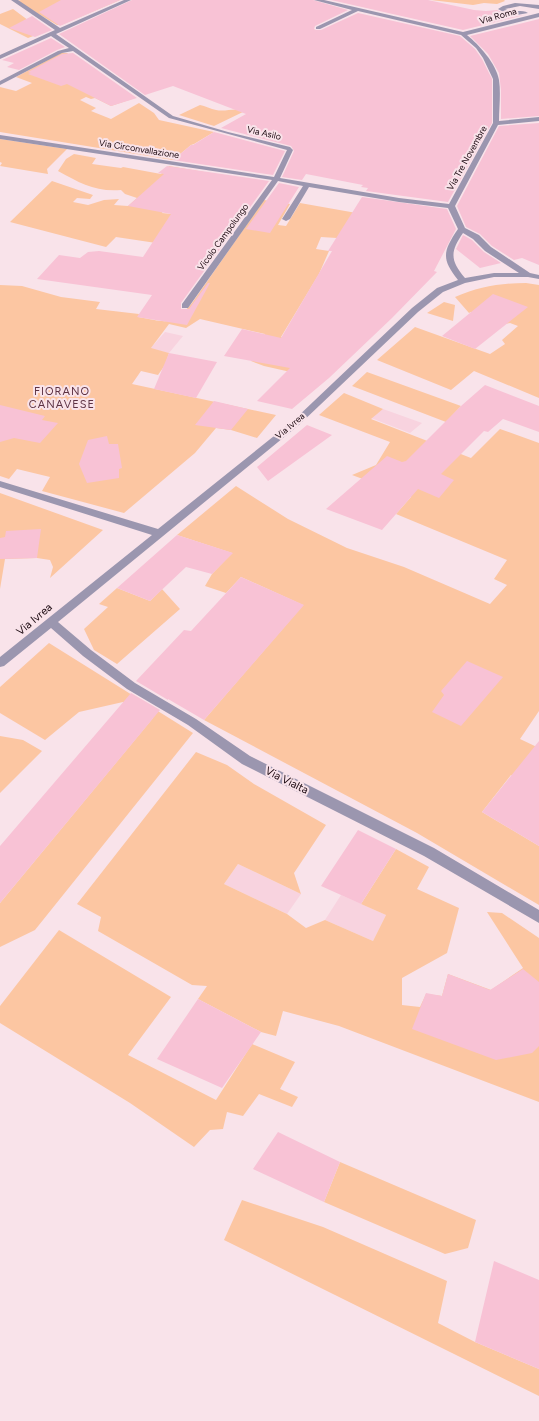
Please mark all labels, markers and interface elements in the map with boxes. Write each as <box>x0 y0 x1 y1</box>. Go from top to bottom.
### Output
street label: Via Roma <box>478 5 518 26</box>
street label: Via Asilo <box>246 123 282 142</box>
street label: Via Tre Novembre <box>444 123 489 192</box>
street label: Via Circonvallazione <box>98 137 180 160</box>
street label: Vicolo Campolungo <box>195 201 250 272</box>
district label: FIORANO CANAVESE <box>29 385 95 411</box>
street label: Via Ivrea <box>273 410 307 441</box>
street label: Via Ivrea <box>14 601 55 638</box>
street label: Via Vialta <box>263 764 310 797</box>

